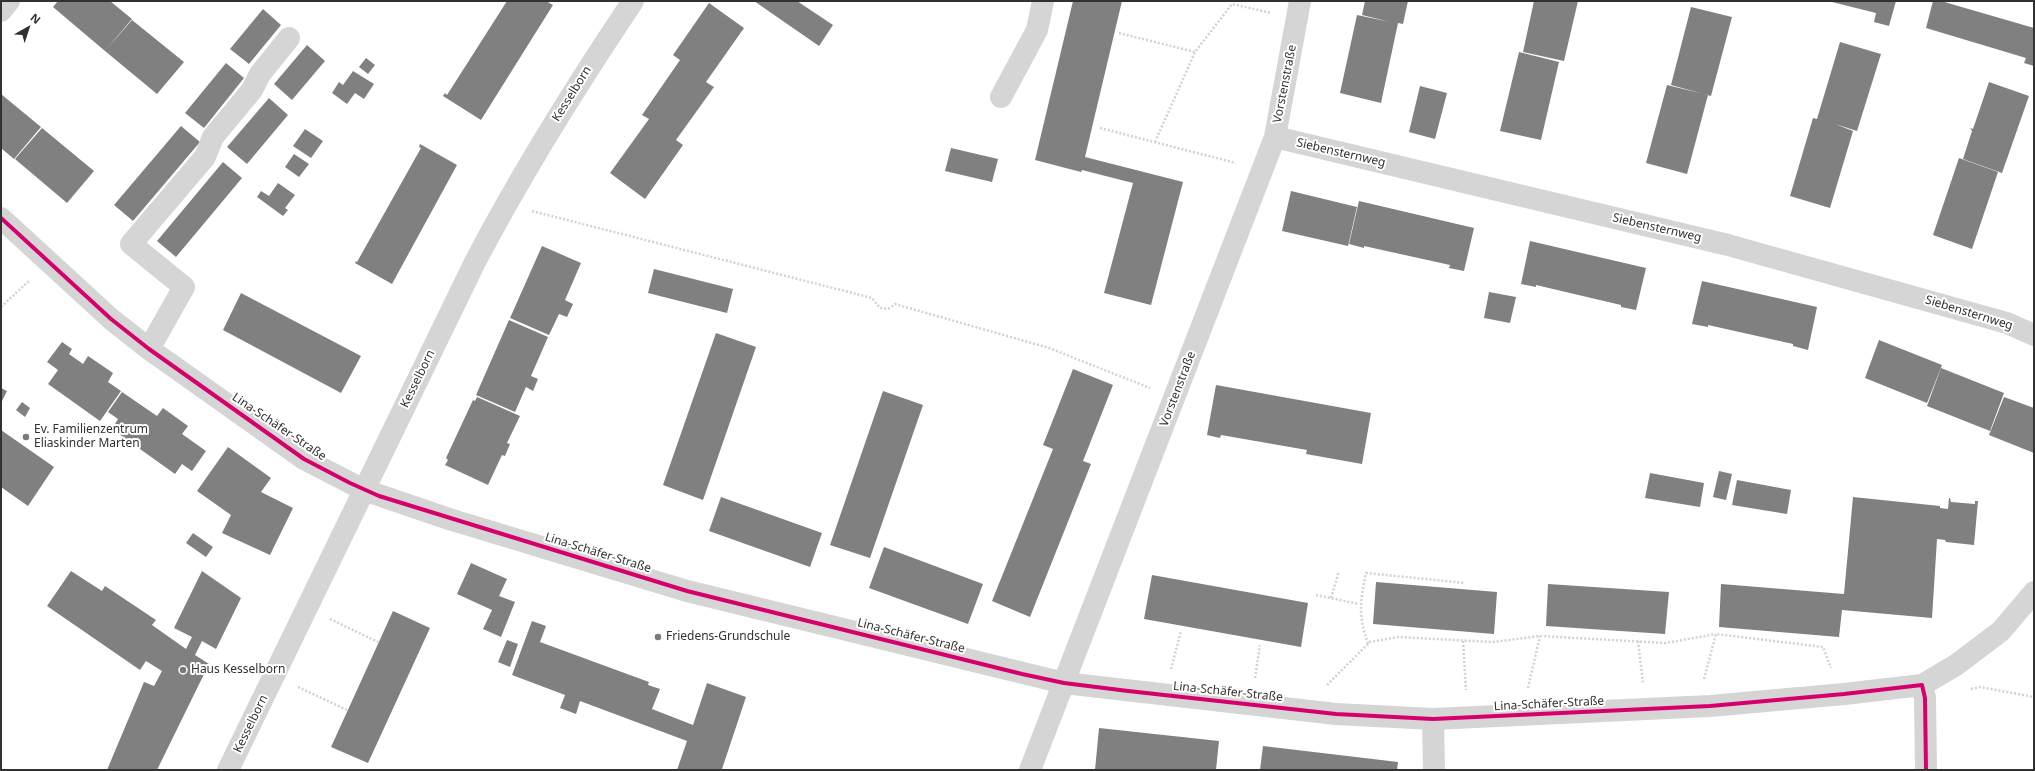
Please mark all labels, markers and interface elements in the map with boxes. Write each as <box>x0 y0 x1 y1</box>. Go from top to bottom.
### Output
north arrow <box>8 8 48 48</box>
text: N <box>28 10 44 27</box>
street label: Vorstenstraße <box>1270 44 1300 124</box>
street label: Kesselborn <box>549 64 595 124</box>
street label: Siebensternweg <box>1295 136 1387 170</box>
street label: Siebensternweg <box>1611 211 1703 245</box>
street label: Siebensternweg <box>1923 293 2015 333</box>
street label: Kesselborn <box>398 348 438 410</box>
street label: Vorstenstraße <box>1157 349 1199 429</box>
street label: Lina-Schäfer-Straße <box>229 390 329 464</box>
place label: Ev. Familienzentrum Eliaskinder Marten <box>34 423 148 451</box>
marker: Ev. Familienzentrum Eliaskinder Marten <box>21 432 31 442</box>
street label: Lina-Schäfer-Straße <box>543 530 653 576</box>
street label: Lina-Schäfer-Straße <box>856 616 966 656</box>
place label: Friedens-Grundschule <box>666 630 790 644</box>
marker: Friedens-Grundschule <box>653 632 663 642</box>
place label: Haus Kesselborn <box>191 663 285 677</box>
marker: Haus Kesselborn <box>178 665 188 675</box>
street label: Lina-Schäfer-Straße <box>1172 679 1284 705</box>
street label: Kesselborn <box>231 693 271 755</box>
street label: Lina-Schäfer-Straße <box>1494 694 1604 714</box>

